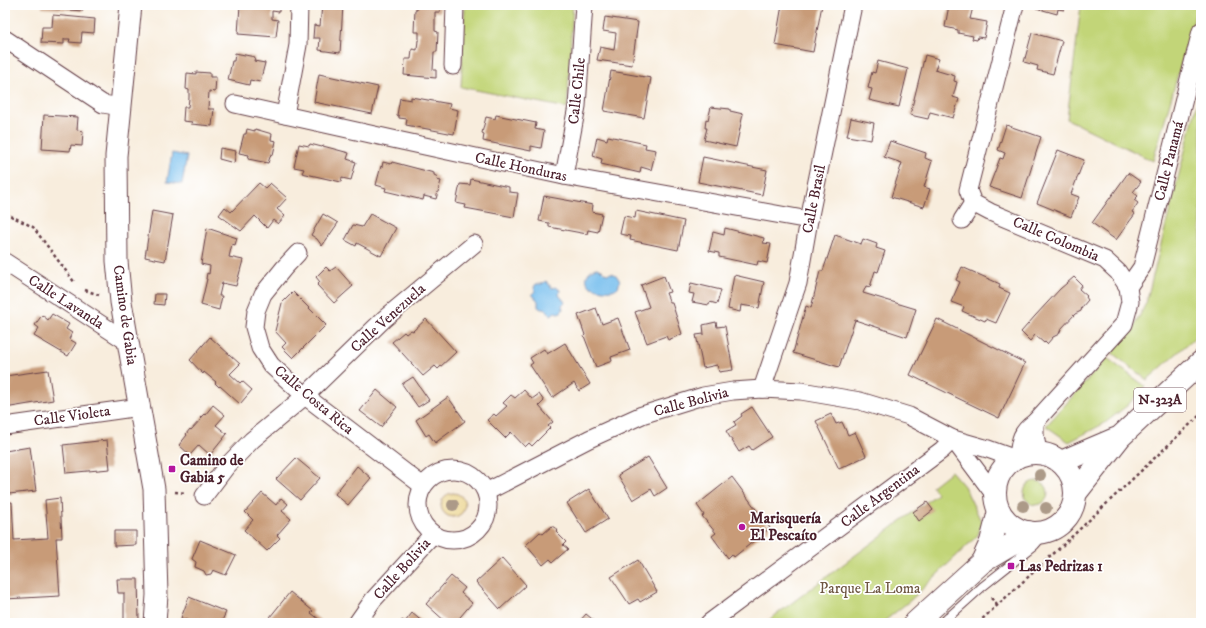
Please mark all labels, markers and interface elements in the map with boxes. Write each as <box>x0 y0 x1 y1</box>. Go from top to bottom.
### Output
street label: Calle Chile <box>564 57 590 125</box>
street label: Calle Panamá <box>1150 118 1188 203</box>
street label: Calle Honduras <box>473 148 569 186</box>
street label: Calle Brasil <box>798 163 830 235</box>
street label: Calle Colombia <box>1010 212 1103 266</box>
street label: Camino de Gabia <box>109 264 142 367</box>
street label: Calle Lavanda <box>25 270 108 334</box>
street label: Calle Venezuela <box>347 279 430 357</box>
street label: Calle Costa Rica <box>270 361 358 439</box>
street label: Calle Bolivia <box>652 383 731 421</box>
road number: N-323A <box>1134 388 1186 412</box>
street label: Calle Violeta <box>33 401 112 431</box>
place label: Camino de Gabia 5 <box>180 451 244 487</box>
street label: Calle Argentina <box>837 460 924 532</box>
marker: Camino de Gabia 5 <box>167 464 177 474</box>
place label: Marisquería El Pescaíto <box>750 509 822 545</box>
marker: Marisquería El Pescaíto <box>737 522 747 532</box>
street label: Calle Bolivia <box>369 534 435 604</box>
place label: Las Pedrizas 1 <box>1019 557 1103 576</box>
marker: Las Pedrizas 1 <box>1006 561 1016 571</box>
park label: Parque La Loma <box>820 579 921 598</box>

